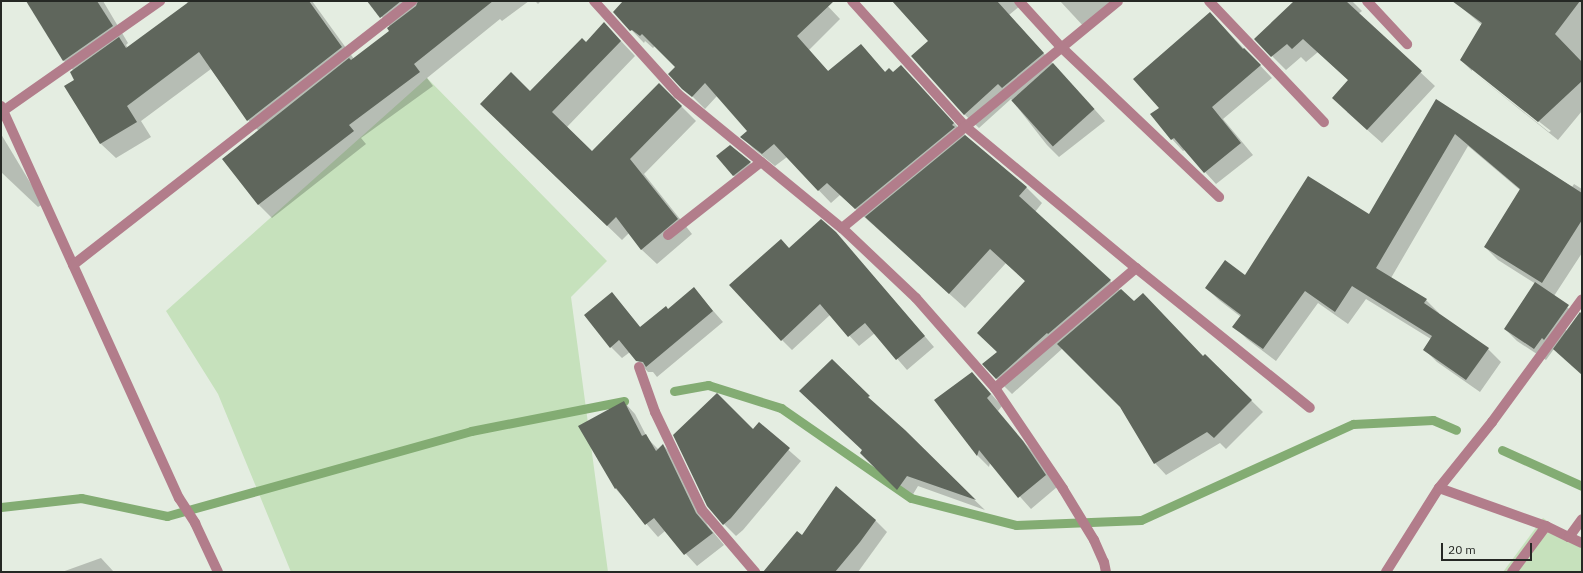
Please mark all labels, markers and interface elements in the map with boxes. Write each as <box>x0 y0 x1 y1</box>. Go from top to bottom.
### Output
scale bar <box>1443 535 1534 561</box>
text: 20 m <box>1448 542 1476 557</box>

